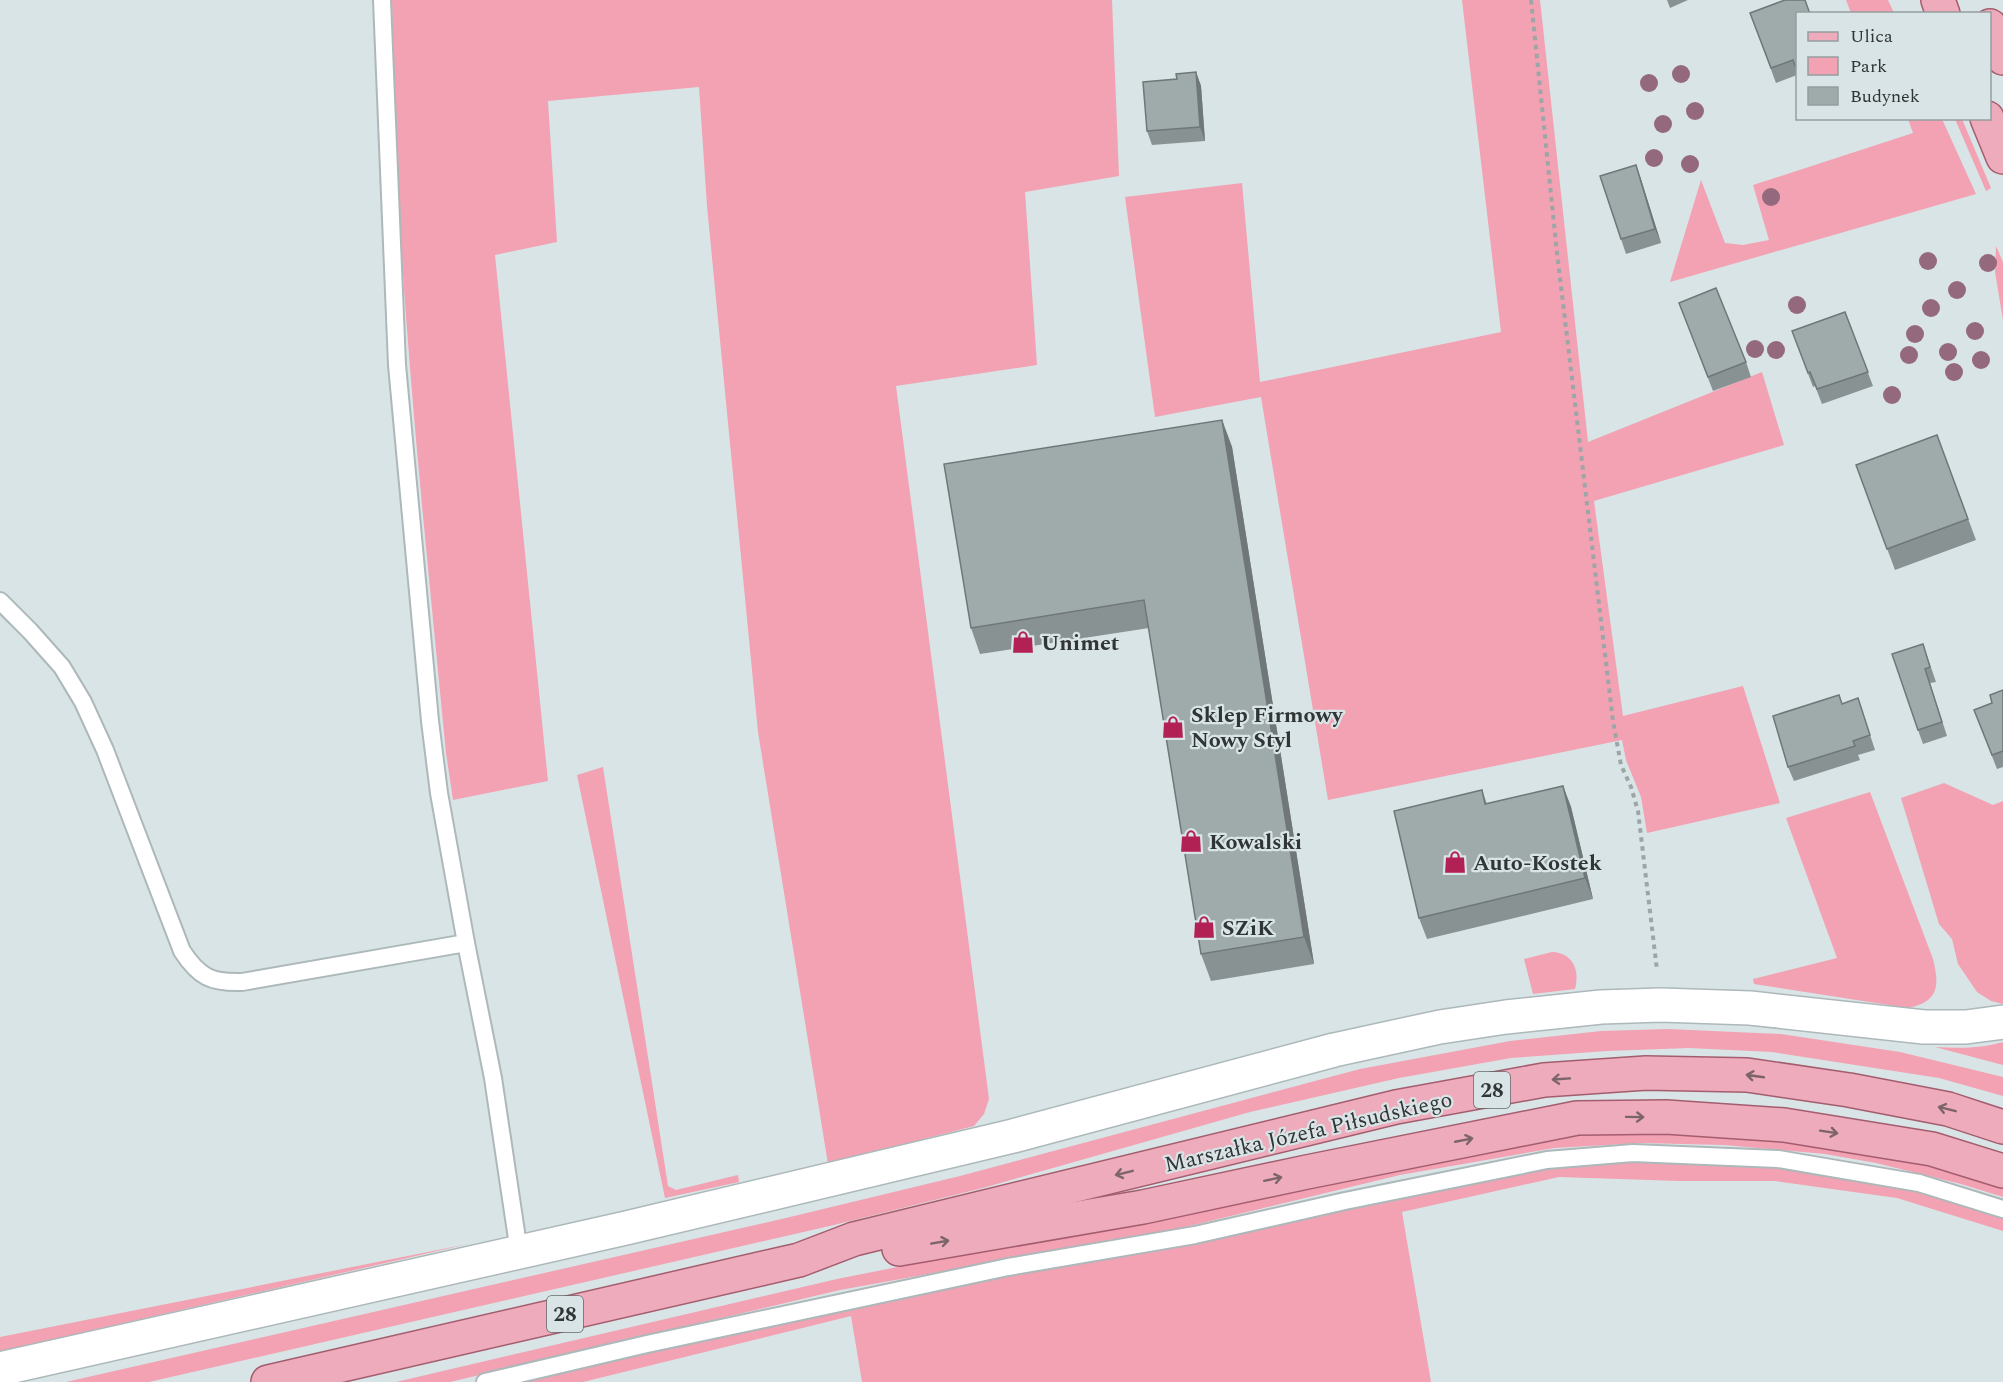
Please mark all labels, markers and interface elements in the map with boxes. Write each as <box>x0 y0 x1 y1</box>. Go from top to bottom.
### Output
legend <box>1796 12 1991 120</box>
text: Ulica <box>1850 23 1893 50</box>
text: Park <box>1850 53 1887 80</box>
text: Budynek <box>1850 83 1920 110</box>
place label: Unimet <box>1041 627 1119 660</box>
shop icon: Unimet <box>1010 629 1036 655</box>
place label: Sklep Firmowy Nowy Styl <box>1191 699 1344 757</box>
shop icon: Sklep Firmowy Nowy Styl <box>1160 714 1186 740</box>
place label: Kowalski <box>1209 826 1302 859</box>
shop icon: Kowalski <box>1178 828 1204 854</box>
place label: Auto-Kostek <box>1473 847 1603 880</box>
shop icon: Auto-Kostek <box>1442 849 1468 875</box>
place label: SZiK <box>1222 912 1274 945</box>
shop icon: SZiK <box>1191 914 1217 940</box>
one-way arrow <box>1746 1071 1766 1082</box>
road number: 28 <box>1474 1072 1510 1108</box>
one-way arrow <box>1551 1074 1571 1085</box>
street label: Marszałka Józefa Piłsudskiego <box>1161 1083 1456 1182</box>
one-way arrow <box>1938 1103 1957 1115</box>
one-way arrow <box>1624 1111 1644 1122</box>
one-way arrow <box>1818 1127 1838 1138</box>
one-way arrow <box>1454 1134 1473 1145</box>
one-way arrow <box>1115 1168 1134 1180</box>
one-way arrow <box>1263 1173 1282 1184</box>
one-way arrow <box>930 1236 949 1247</box>
road number: 28 <box>547 1296 583 1332</box>

